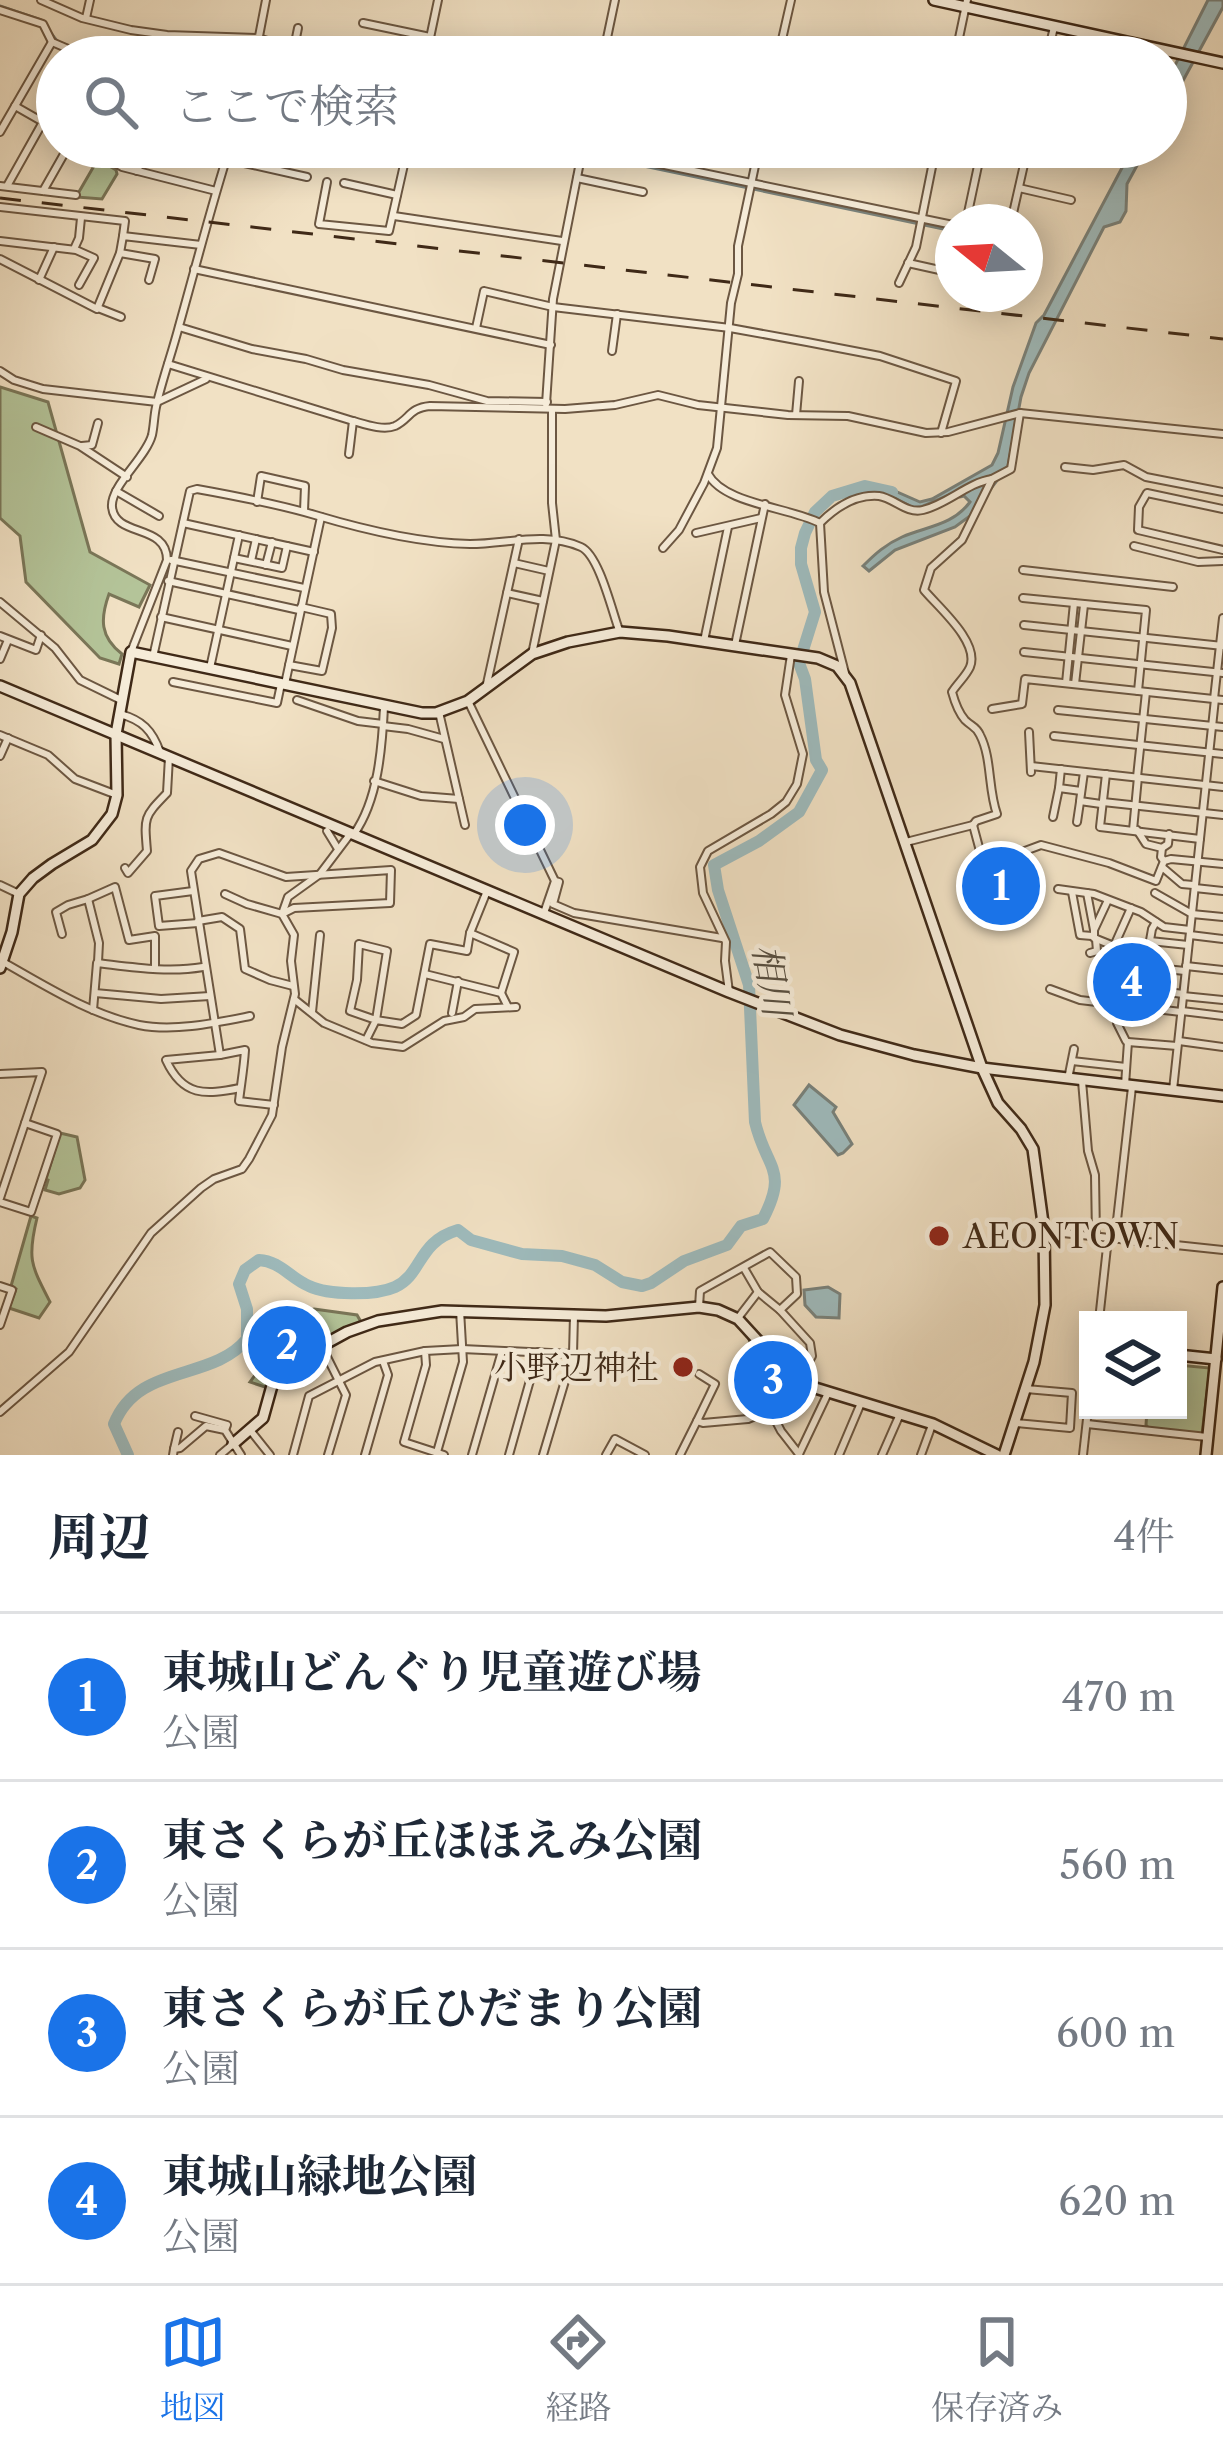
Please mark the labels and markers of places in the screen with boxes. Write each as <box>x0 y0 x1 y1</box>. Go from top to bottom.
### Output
pin: 1 <box>962 841 1040 931</box>
pin: 4 <box>1093 937 1171 1027</box>
place label: AEONTOWN <box>962 1216 1179 1257</box>
marker: AEONTOWN <box>926 1223 952 1249</box>
pin: 2 <box>248 1300 326 1390</box>
pin: 3 <box>734 1335 812 1425</box>
place label: 小野辺神社 <box>494 1347 659 1388</box>
marker: 小野辺神社 <box>670 1354 696 1380</box>

